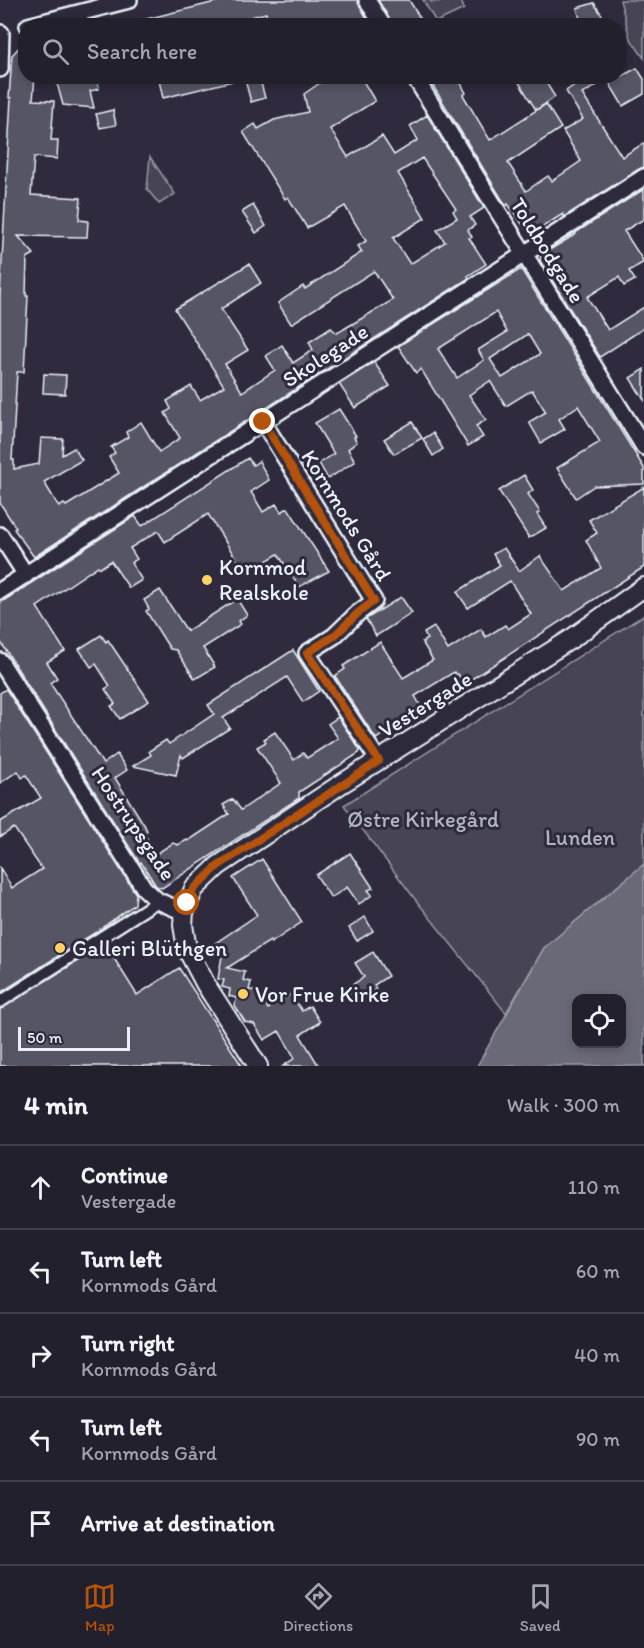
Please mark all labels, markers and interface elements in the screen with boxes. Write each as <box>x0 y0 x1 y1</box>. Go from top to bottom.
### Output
search box <box>18 18 626 84</box>
icon: search <box>39 35 72 68</box>
text: Search here <box>87 38 197 65</box>
street label: Toldbodgade <box>505 193 591 308</box>
street label: Skolegade <box>277 318 373 393</box>
route end <box>249 408 275 434</box>
street label: Kornmods Gård <box>295 445 398 586</box>
place label: Kornmod Realskole <box>219 554 309 606</box>
marker: Kornmod Realskole <box>200 573 214 587</box>
street label: Vestergade <box>374 665 477 744</box>
street label: Hostrupsgade <box>86 761 182 886</box>
park label: Østre Kirkegård <box>347 806 499 833</box>
park label: Lunden <box>545 824 616 851</box>
route start <box>173 889 199 915</box>
place label: Galleri Blüthgen <box>72 935 227 962</box>
marker: Galleri Blüthgen <box>53 941 67 955</box>
place label: Vor Frue Kirke <box>255 981 390 1008</box>
marker: Vor Frue Kirke <box>236 987 250 1001</box>
map controls <box>572 994 626 1048</box>
button: locate <box>572 994 626 1048</box>
scale bar <box>18 1024 130 1052</box>
text: 50 m <box>27 1028 62 1047</box>
text: 4 min <box>24 1089 88 1121</box>
text: Walk · 300 m <box>507 1093 620 1117</box>
text: Continue <box>81 1162 168 1189</box>
icon: ahead <box>24 1171 57 1204</box>
text: 110 m <box>568 1175 620 1199</box>
text: Vestergade <box>81 1189 176 1213</box>
text: Turn left <box>81 1246 162 1273</box>
icon: left <box>24 1255 57 1288</box>
text: 60 m <box>576 1259 620 1283</box>
text: Kornmods Gård <box>81 1273 217 1297</box>
text: Turn right <box>81 1330 175 1357</box>
icon: right <box>24 1339 57 1372</box>
text: 40 m <box>574 1343 620 1367</box>
text: Kornmods Gård <box>81 1357 217 1381</box>
text: Turn left <box>81 1414 162 1441</box>
icon: left <box>24 1423 57 1456</box>
text: 90 m <box>576 1427 620 1451</box>
text: Kornmods Gård <box>81 1441 217 1465</box>
icon: arrive <box>24 1507 57 1540</box>
text: Arrive at destination <box>81 1510 275 1537</box>
tab: Map <box>83 1580 116 1635</box>
tab: Directions <box>283 1580 353 1635</box>
tab: Saved <box>520 1580 561 1635</box>

